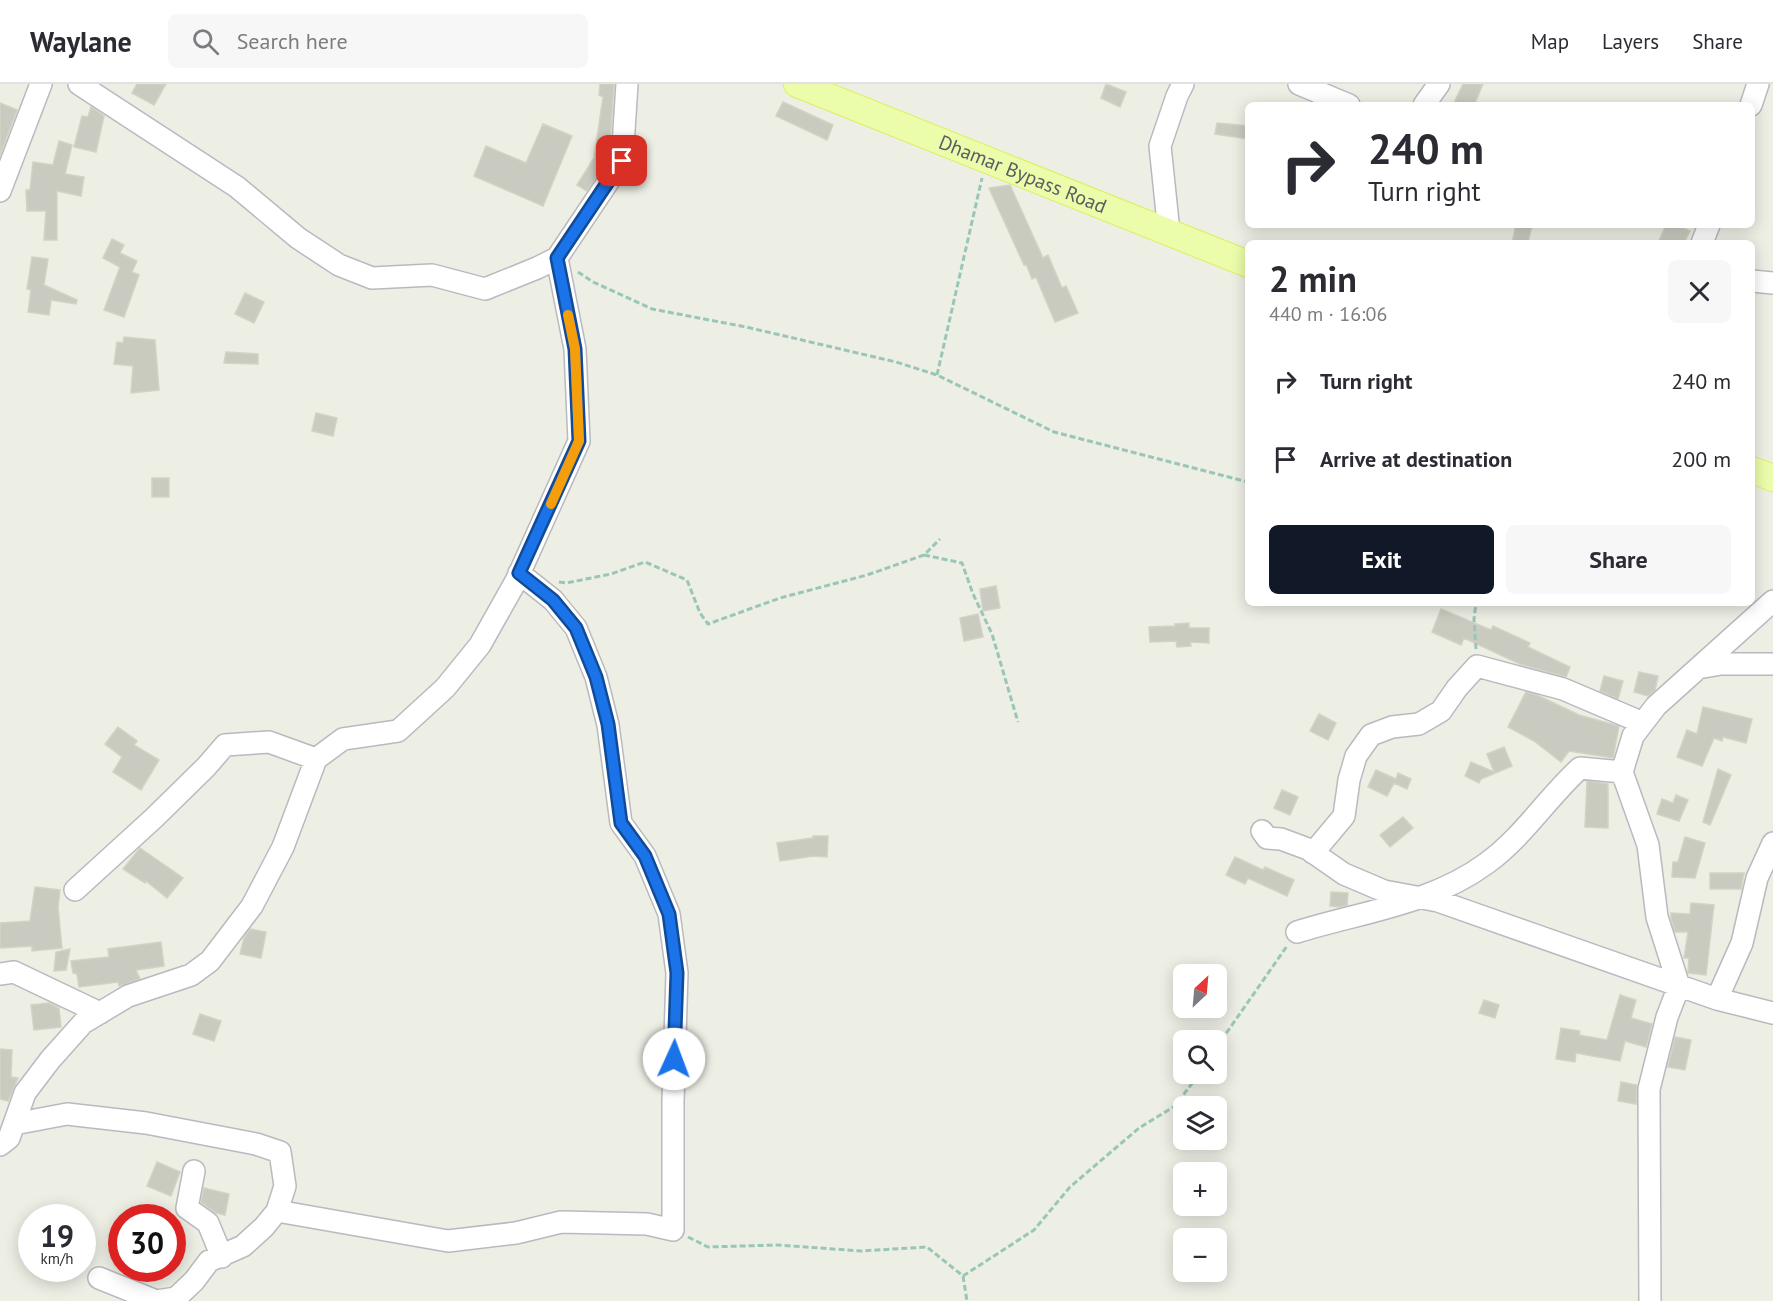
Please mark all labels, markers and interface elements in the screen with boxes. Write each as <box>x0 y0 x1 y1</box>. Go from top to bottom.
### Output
search box <box>168 14 588 68</box>
text: Waylane <box>30 23 132 60</box>
icon: search <box>189 25 222 58</box>
text: Search here <box>237 27 348 55</box>
text: Map <box>1531 28 1569 55</box>
text: Layers <box>1602 28 1659 55</box>
text: Share <box>1692 28 1743 55</box>
text: 240 m <box>1368 121 1484 176</box>
icon: right <box>1269 126 1347 204</box>
street label: Dhamar Bypass Road <box>935 129 1110 219</box>
pin <box>596 135 647 186</box>
icon: arrive <box>605 144 638 177</box>
text: Turn right <box>1368 174 1481 208</box>
text: 2 min <box>1269 255 1357 302</box>
button: close <box>1668 260 1731 323</box>
text: 440 m · 16:06 <box>1269 301 1387 327</box>
icon: right <box>1269 365 1302 398</box>
text: Turn right <box>1320 367 1412 395</box>
text: 240 m <box>1671 367 1731 395</box>
icon: arrive <box>1269 443 1302 476</box>
text: Arrive at destination <box>1320 445 1512 473</box>
text: 200 m <box>1671 445 1731 473</box>
button: Exit <box>1269 525 1494 594</box>
button: Share <box>1506 525 1731 594</box>
north arrow <box>1173 964 1227 1018</box>
map controls <box>1173 964 1227 1282</box>
position arrow <box>642 1027 706 1091</box>
button: search <box>1173 1030 1227 1084</box>
button: layers <box>1173 1096 1227 1150</box>
button: + <box>1173 1162 1227 1216</box>
speed limit sign: 30 <box>108 1204 186 1282</box>
text: 19 <box>40 1216 74 1255</box>
button: − <box>1173 1228 1227 1282</box>
text: km/h <box>41 1249 73 1268</box>

